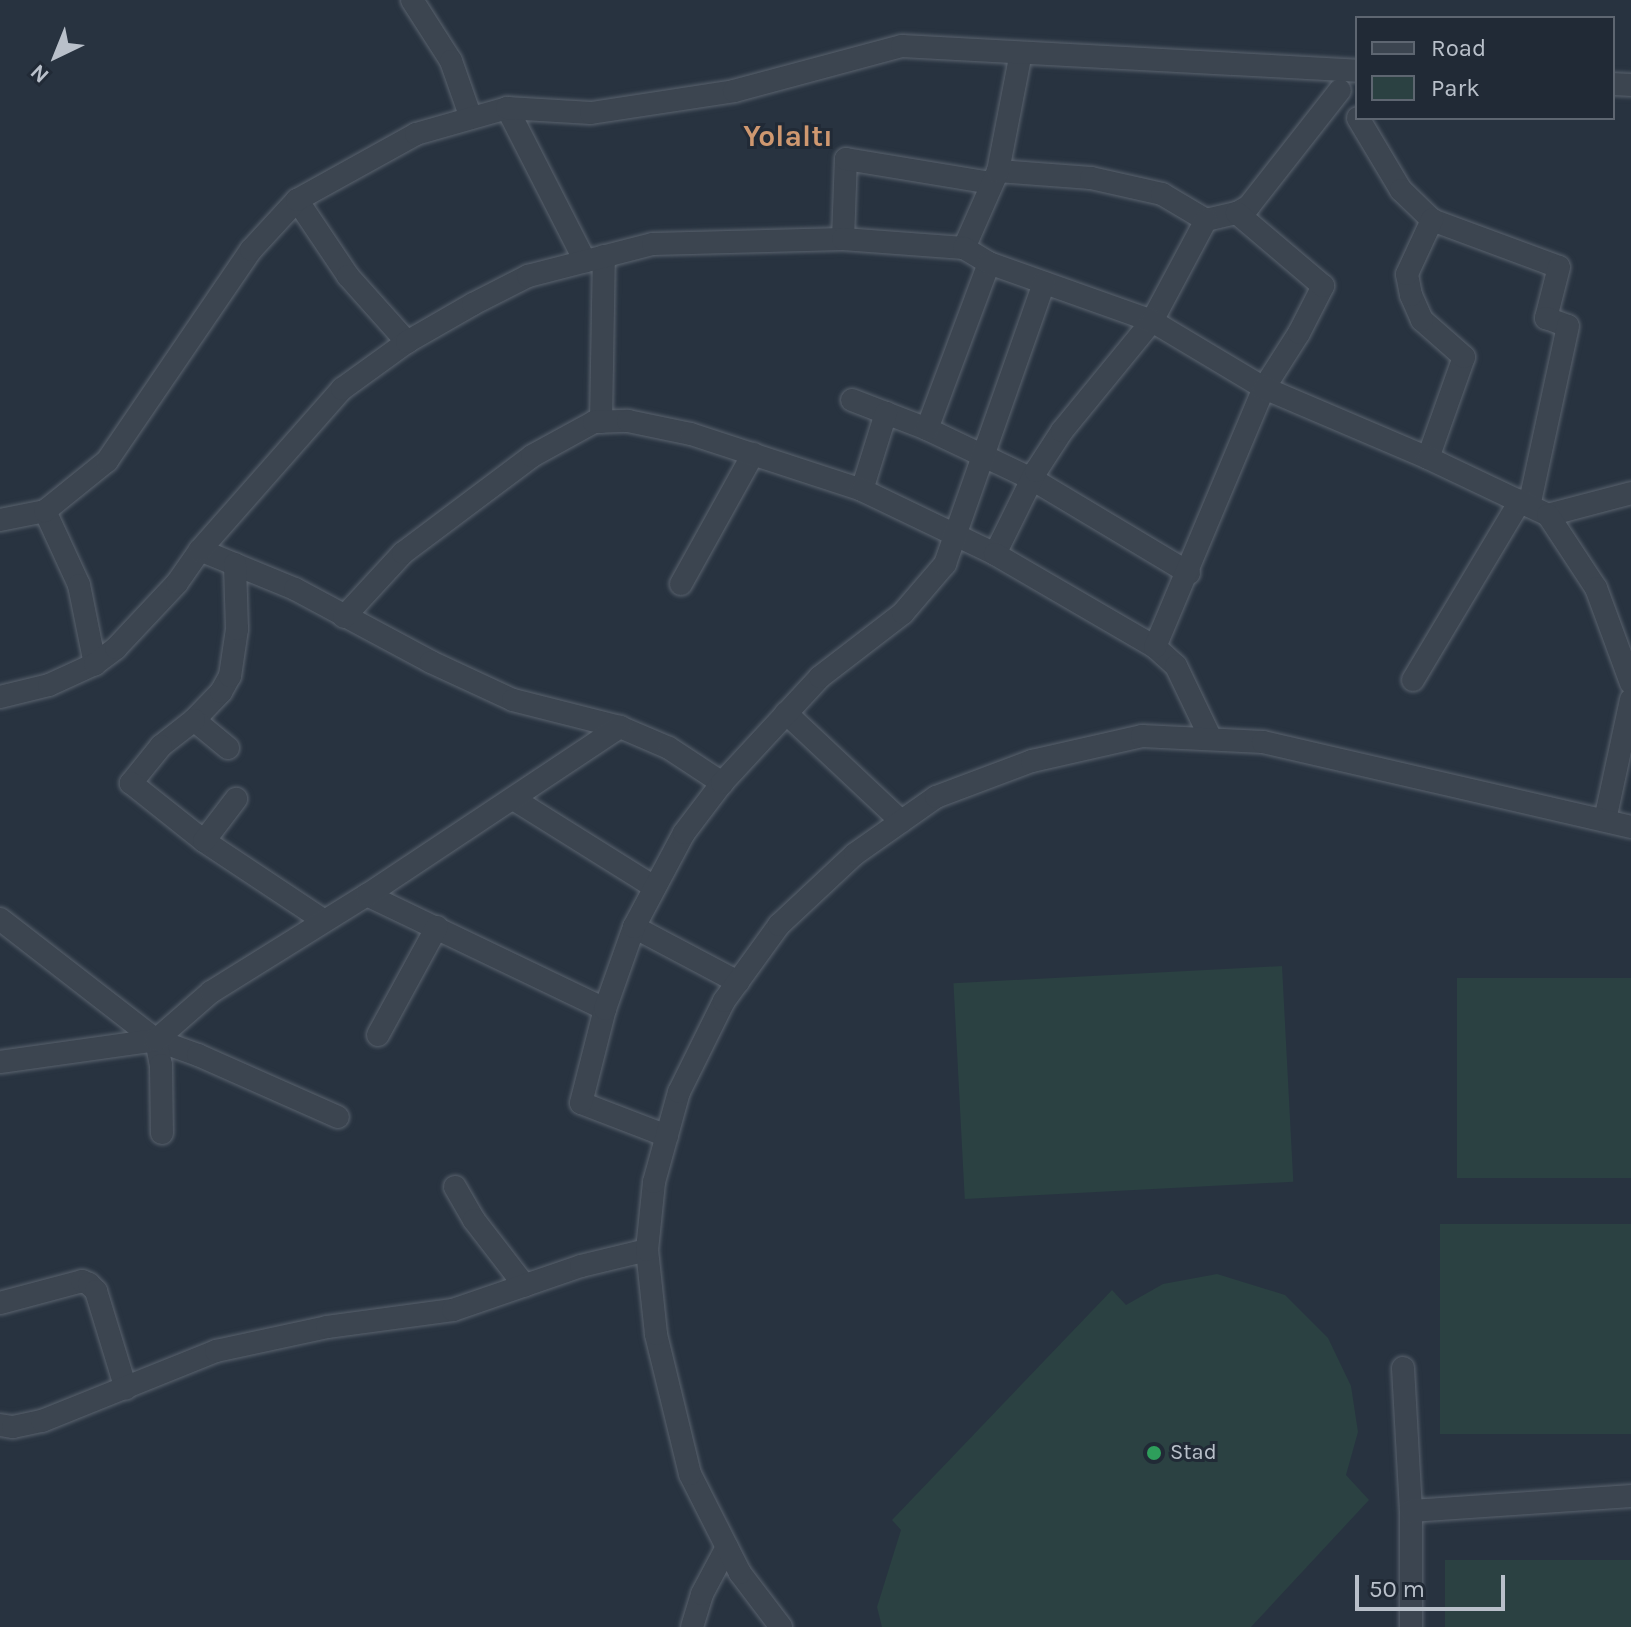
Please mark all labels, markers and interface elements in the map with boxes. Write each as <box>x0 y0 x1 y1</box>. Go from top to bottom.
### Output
north arrow <box>16 16 96 96</box>
legend <box>1355 16 1615 120</box>
text: Road <box>1431 34 1486 62</box>
text: N <box>25 59 54 88</box>
text: Park <box>1431 74 1480 102</box>
district label: Yolaltı <box>743 118 833 154</box>
place label: Stad <box>1170 1440 1217 1466</box>
marker: Stad <box>1145 1444 1163 1462</box>
scale bar <box>1359 1559 1509 1609</box>
text: 50 m <box>1369 1575 1425 1603</box>

